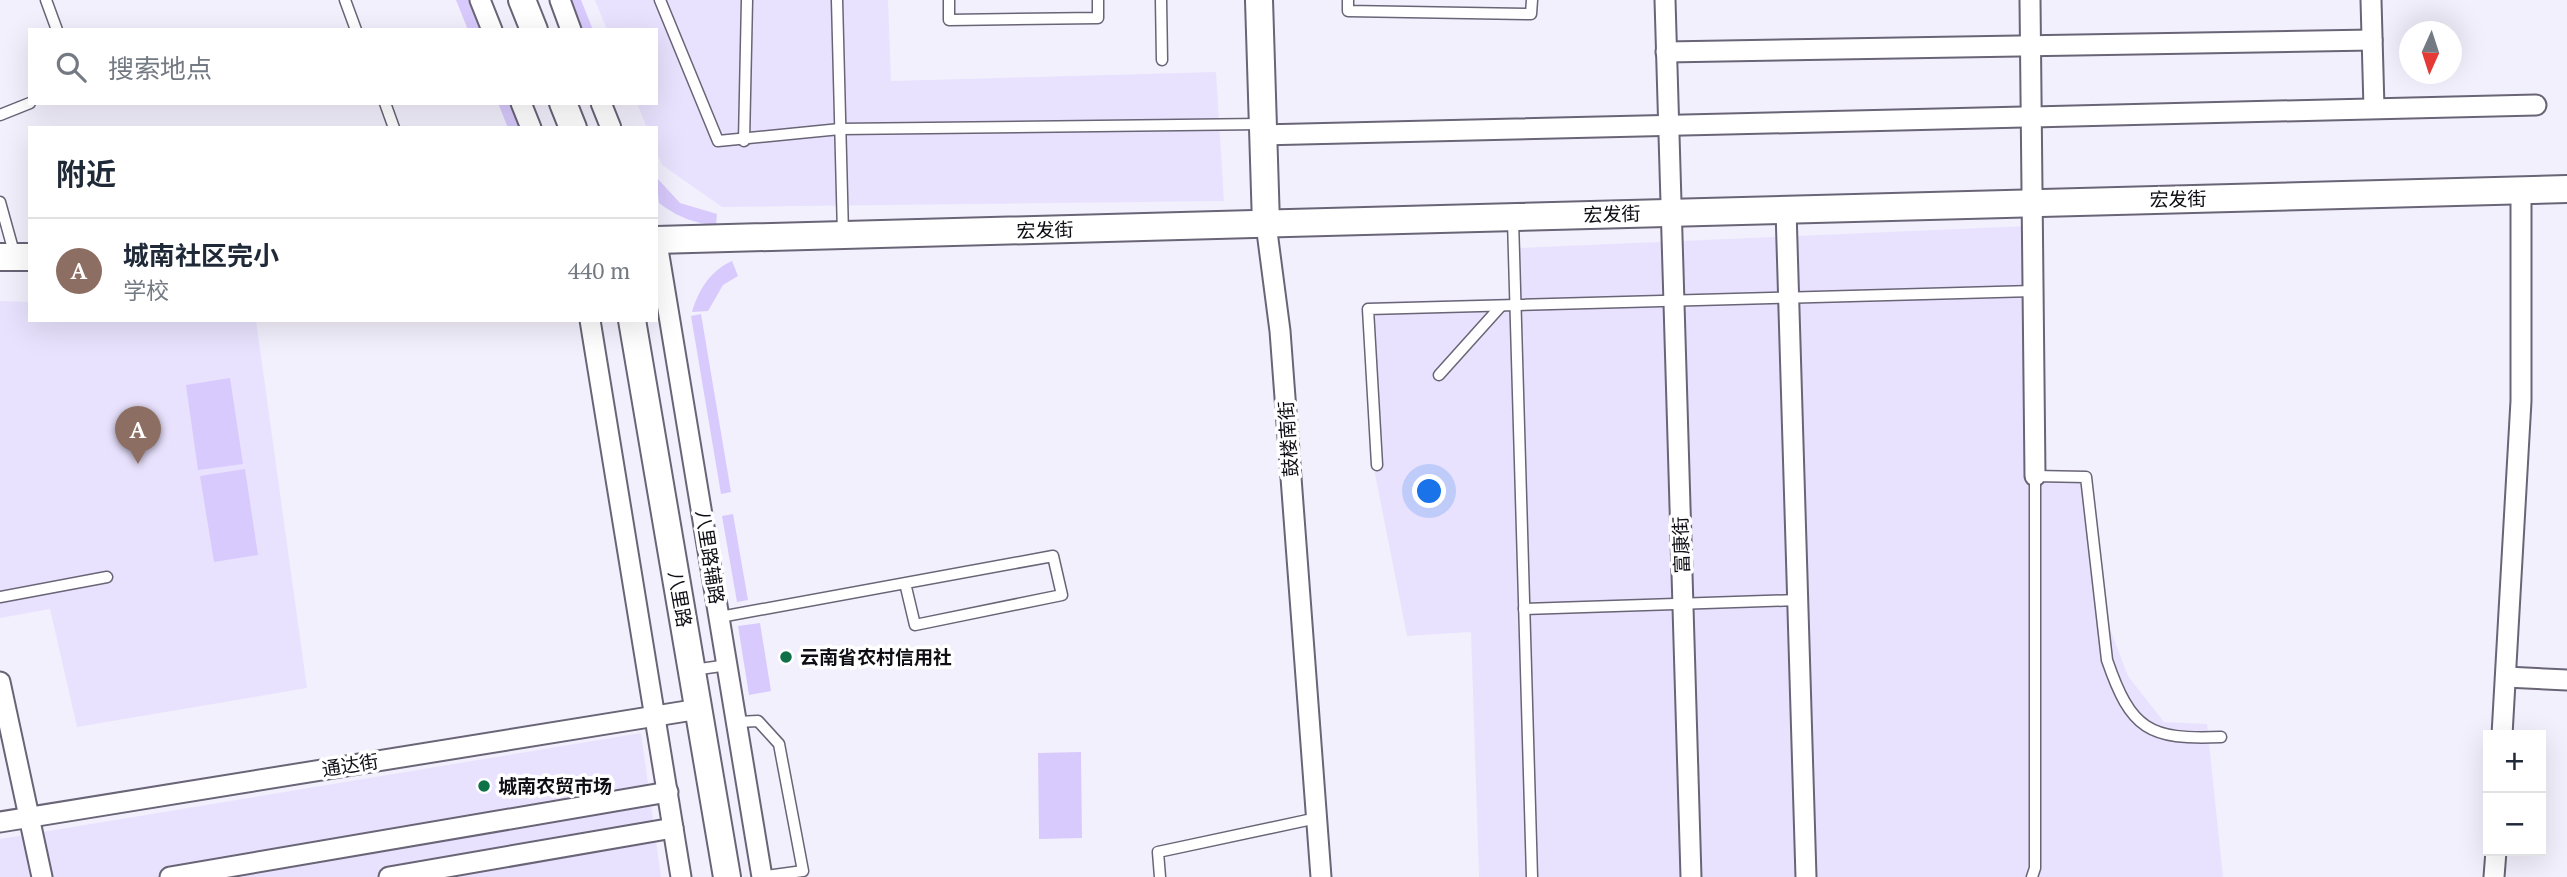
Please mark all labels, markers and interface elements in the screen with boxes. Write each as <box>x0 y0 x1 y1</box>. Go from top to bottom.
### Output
north arrow <box>2399 21 2462 84</box>
search box <box>28 28 658 105</box>
icon: search <box>52 48 90 86</box>
text: 搜索地点 <box>108 51 212 85</box>
text: 附近 <box>56 154 116 194</box>
street label: 宏发街 <box>2149 186 2207 211</box>
street label: 宏发街 <box>1583 200 1641 227</box>
street label: 宏发街 <box>1016 216 1074 243</box>
text: 城南社区完小 <box>123 238 279 272</box>
text: A <box>71 255 87 286</box>
text: 440 m <box>568 255 630 286</box>
text: 学校 <box>123 275 169 306</box>
street label: 鼓楼南街 <box>1272 400 1303 478</box>
pin: A <box>115 406 161 464</box>
your location <box>1412 474 1446 508</box>
street label: 八里路辅路 <box>691 508 730 606</box>
street label: 富康街 <box>1667 516 1694 574</box>
street label: 八里路 <box>663 569 698 629</box>
place label: 云南省农村信用社 <box>800 644 952 669</box>
marker: 云南省农村信用社 <box>778 649 794 665</box>
map controls <box>2483 730 2546 856</box>
button: + <box>2483 730 2546 793</box>
street label: 通达街 <box>320 748 380 781</box>
place label: 城南农贸市场 <box>498 773 612 798</box>
marker: 城南农贸市场 <box>476 778 492 794</box>
button: − <box>2483 793 2546 856</box>

